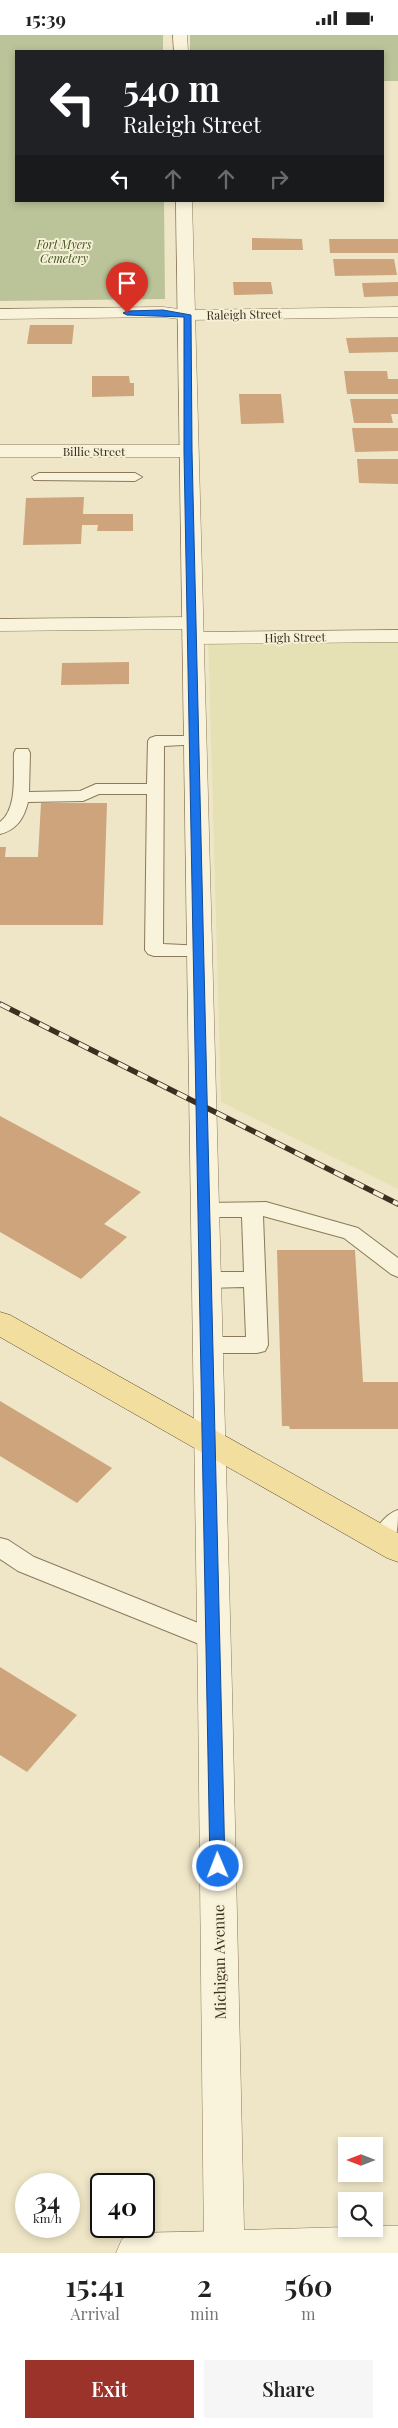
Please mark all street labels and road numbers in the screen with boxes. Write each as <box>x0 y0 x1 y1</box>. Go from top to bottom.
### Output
street label: Raleigh Street <box>206 305 283 323</box>
street label: Billie Street <box>63 443 126 459</box>
street label: High Street <box>264 628 326 646</box>
street label: Michigan Avenue <box>208 1904 230 2020</box>

